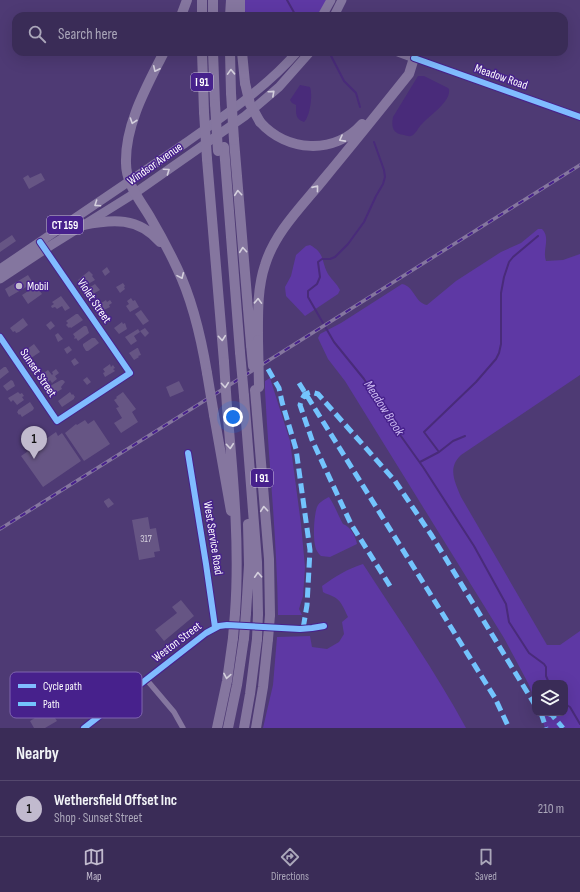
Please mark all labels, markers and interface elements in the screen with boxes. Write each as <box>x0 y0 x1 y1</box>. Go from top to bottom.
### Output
search box <box>12 12 568 56</box>
icon: search <box>26 23 48 45</box>
text: Search here <box>58 25 118 44</box>
street label: Meadow Road <box>472 61 530 93</box>
one-way arrow <box>153 64 161 72</box>
one-way arrow <box>226 69 235 75</box>
road number: I 91 <box>191 73 213 91</box>
one-way arrow <box>268 90 275 97</box>
one-way arrow <box>129 118 138 125</box>
one-way arrow <box>339 134 346 142</box>
street label: Windsor Avenue <box>124 139 186 189</box>
one-way arrow <box>163 169 170 176</box>
one-way arrow <box>312 186 319 193</box>
one-way arrow <box>234 190 243 196</box>
one-way arrow <box>94 199 101 206</box>
road number: CT 159 <box>47 216 83 234</box>
one-way arrow <box>239 247 248 253</box>
one-way arrow <box>176 271 184 279</box>
street label: Violet Street <box>74 276 115 326</box>
place label: Mobil <box>27 279 49 294</box>
marker: Mobil <box>14 281 24 291</box>
one-way arrow <box>254 298 263 304</box>
one-way arrow <box>217 335 226 341</box>
street label: Sunset Street <box>16 346 60 400</box>
water label: Meadow Brook <box>360 378 408 439</box>
one-way arrow <box>221 382 230 388</box>
your location <box>223 407 243 427</box>
pin: 1 <box>21 426 47 459</box>
one-way arrow <box>226 443 235 449</box>
road number: I 91 <box>251 469 273 487</box>
street label: West Service Road <box>200 500 226 576</box>
one-way arrow <box>260 506 269 512</box>
house number: 317 <box>140 533 152 545</box>
one-way arrow <box>254 572 262 578</box>
street label: Weston Street <box>149 618 205 665</box>
legend <box>10 672 142 718</box>
one-way arrow <box>224 673 232 679</box>
text: Cycle path <box>43 680 82 693</box>
map controls <box>532 680 568 716</box>
button: layers <box>532 680 568 716</box>
text: Path <box>43 698 60 711</box>
text: Nearby <box>16 744 59 764</box>
text: Wethersfield Offset Inc <box>54 791 177 810</box>
text: 1 <box>26 801 32 817</box>
text: 210 m <box>538 801 564 817</box>
text: Shop · Sunset Street <box>54 810 143 826</box>
tab: Map <box>83 846 105 883</box>
tab: Directions <box>271 846 309 883</box>
tab: Saved <box>475 846 497 883</box>

